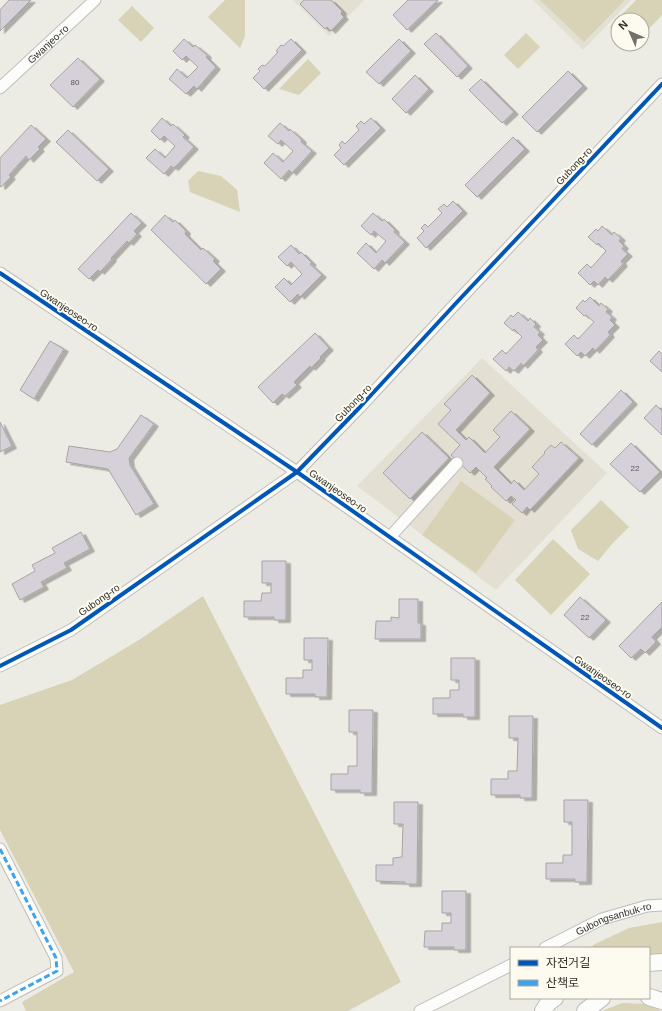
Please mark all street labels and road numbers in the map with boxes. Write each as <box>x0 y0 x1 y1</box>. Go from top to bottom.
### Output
street label: Gwanjeo-ro <box>25 22 71 65</box>
street label: Gubong-ro <box>554 144 595 187</box>
street label: Gwanjeoseo-ro <box>38 286 101 334</box>
street label: Gubong-ro <box>332 382 374 424</box>
street label: Gwanjeoseo-ro <box>307 467 369 515</box>
street label: Gubong-ro <box>76 582 122 618</box>
street label: Gwanjeoseo-ro <box>572 653 634 701</box>
street label: Gubongsanbuk-ro <box>574 900 652 937</box>

